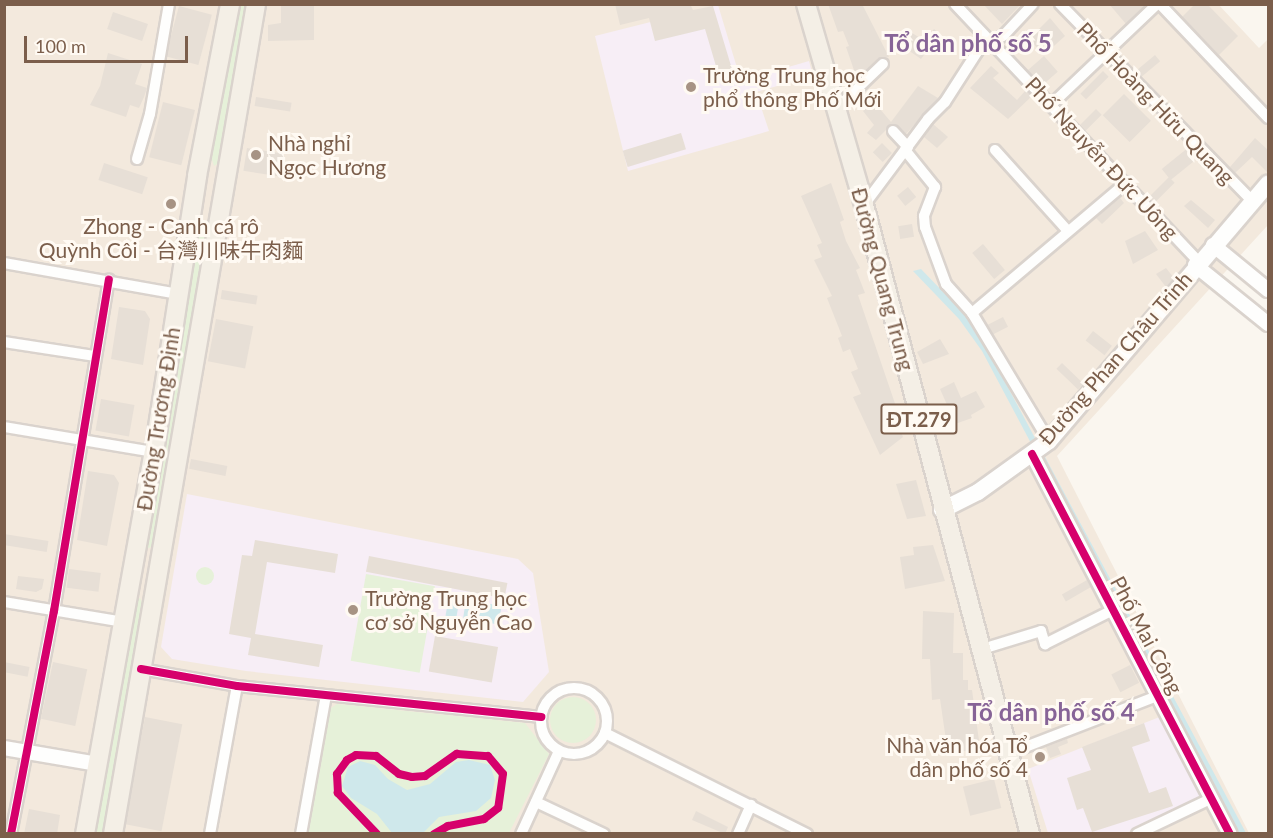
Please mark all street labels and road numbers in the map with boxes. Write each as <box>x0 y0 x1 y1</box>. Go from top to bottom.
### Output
street label: Phố Hoàng Hữu Quang <box>1072 17 1240 189</box>
street label: Phố Nguyễn Đức Uông <box>1020 72 1184 244</box>
street label: Đường Quang Trung <box>846 184 920 374</box>
street label: Đường Phan Châu Trinh <box>1033 266 1197 450</box>
street label: Đường Trương Định <box>131 325 185 513</box>
road number: ĐT.279 <box>880 402 958 436</box>
street label: Phố Mai Công <box>1105 572 1189 698</box>

